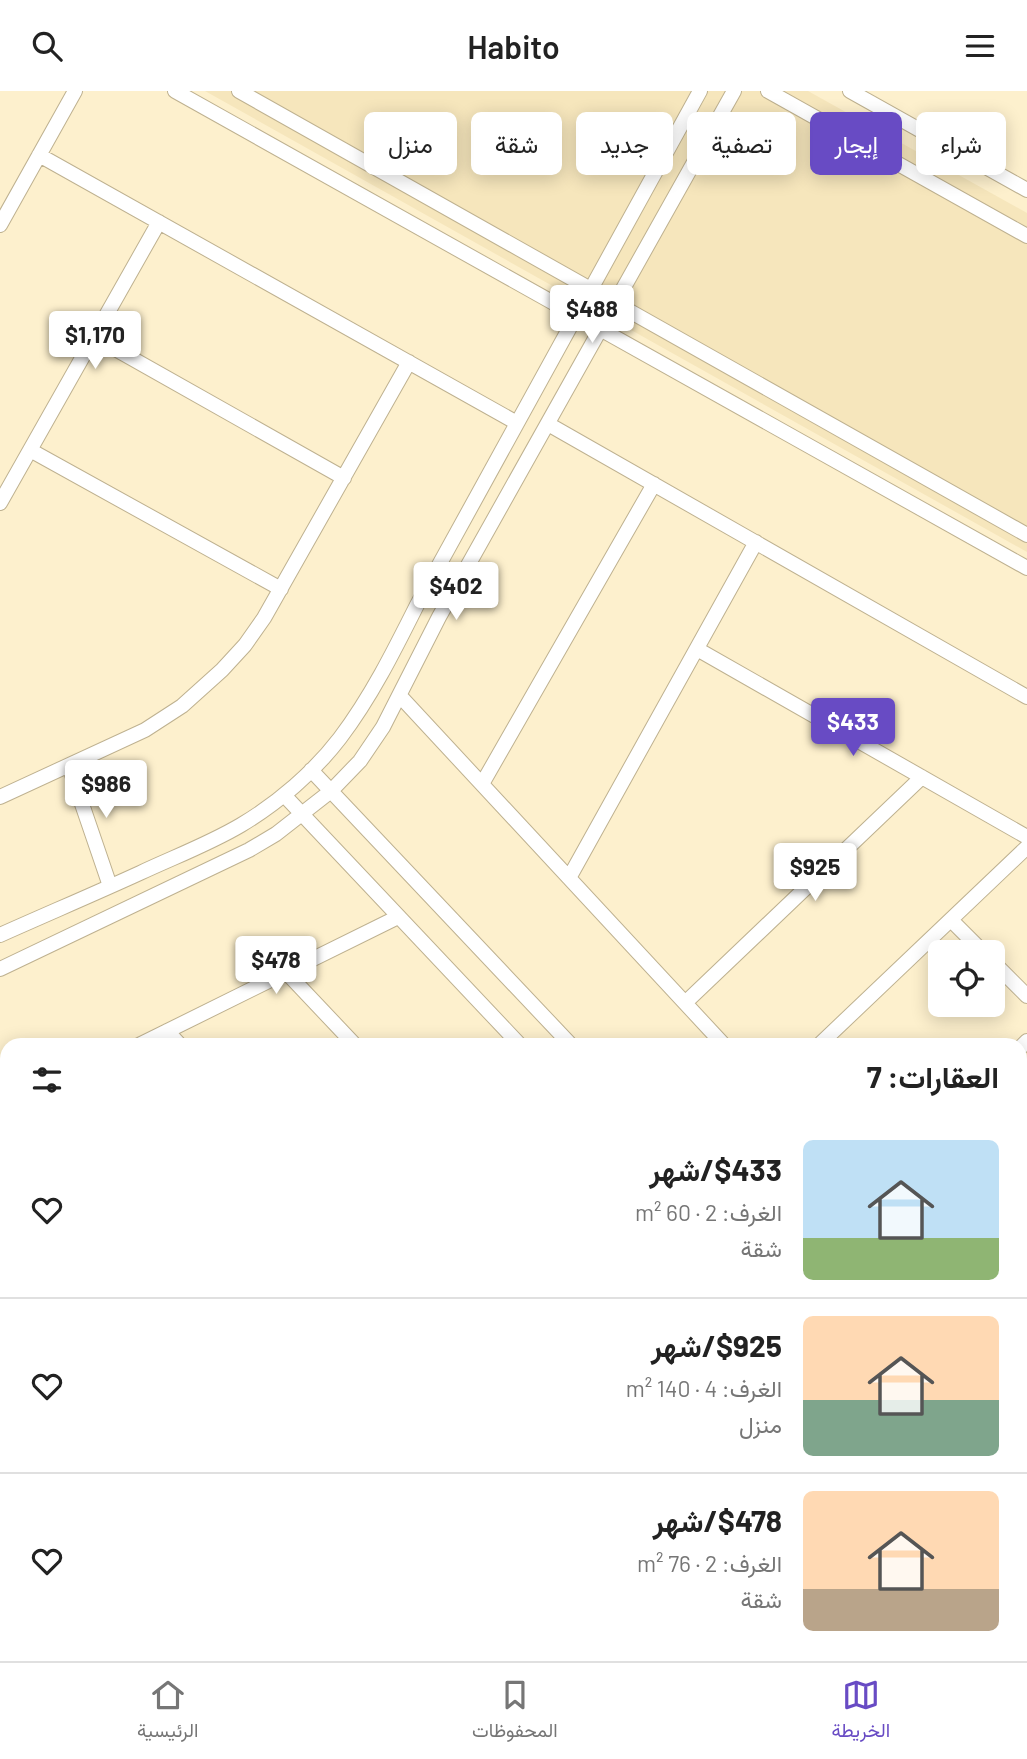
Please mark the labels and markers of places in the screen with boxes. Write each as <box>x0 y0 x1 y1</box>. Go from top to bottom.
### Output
pin: $488 <box>551 285 633 345</box>
pin: $1,170 <box>38 311 152 371</box>
pin: $402 <box>415 563 497 622</box>
pin: $433 <box>812 699 894 758</box>
pin: $986 <box>65 761 147 820</box>
pin: $925 <box>774 843 856 903</box>
pin: $478 <box>235 937 317 996</box>

